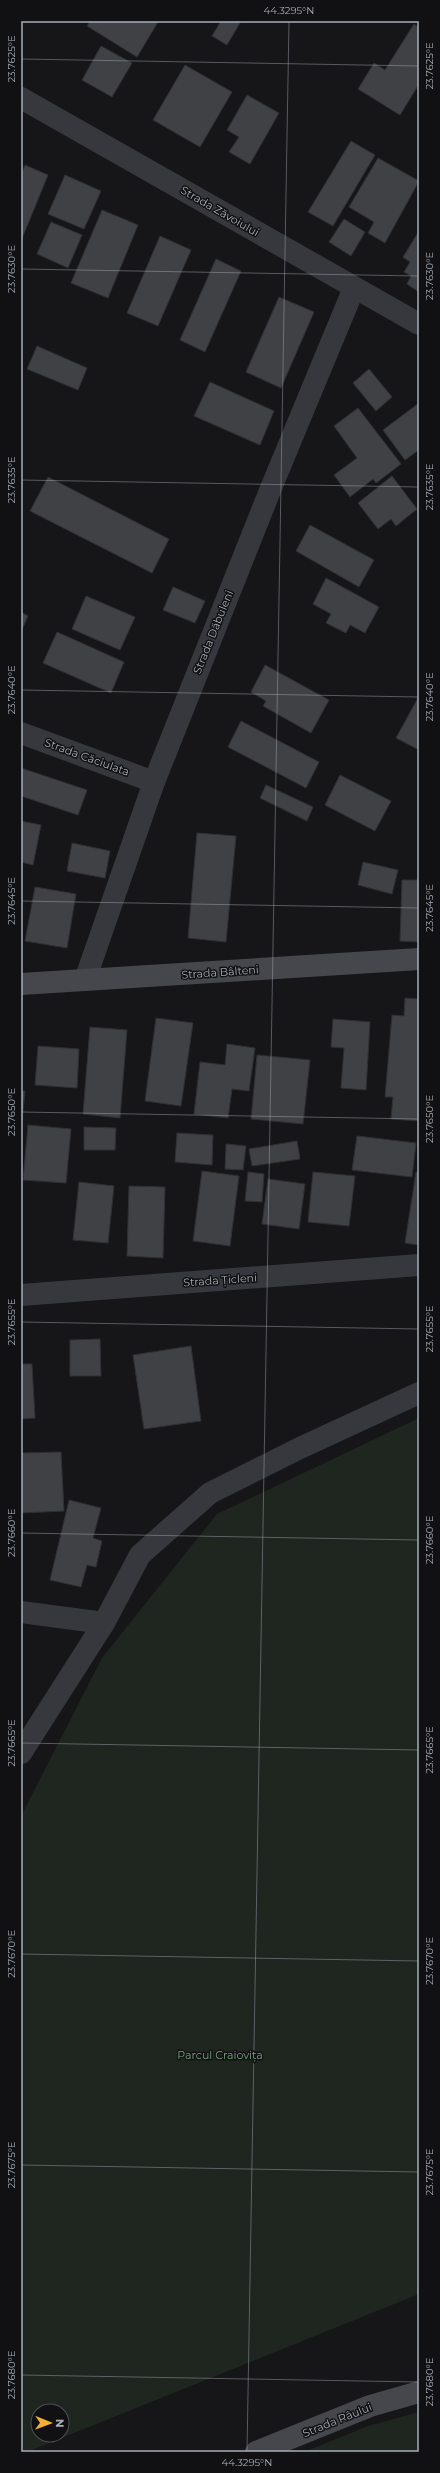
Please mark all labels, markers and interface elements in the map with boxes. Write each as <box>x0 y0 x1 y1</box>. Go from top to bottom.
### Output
text: 44.3295°N <box>264 4 314 17</box>
text: 23.7625°E <box>5 35 18 83</box>
text: 23.7625°E <box>423 42 436 90</box>
street label: Strada Zăvoiului <box>178 183 262 239</box>
text: 23.7630°E <box>5 245 18 293</box>
text: 23.7630°E <box>423 252 436 300</box>
text: 23.7635°E <box>5 456 18 504</box>
text: 23.7635°E <box>423 463 436 511</box>
street label: Strada Dăbuleni <box>190 588 236 676</box>
text: 23.7640°E <box>5 665 18 715</box>
text: 23.7640°E <box>423 672 436 722</box>
street label: Strada Căciulata <box>43 735 131 779</box>
text: 23.7645°E <box>5 877 18 925</box>
text: 23.7645°E <box>423 884 436 932</box>
street label: Strada Bâlteni <box>181 962 259 982</box>
text: 23.7650°E <box>5 1088 18 1136</box>
text: 23.7650°E <box>423 1095 436 1143</box>
street label: Strada Țicleni <box>183 1270 257 1290</box>
text: 23.7655°E <box>5 1298 18 1346</box>
text: 23.7655°E <box>423 1305 436 1353</box>
text: 23.7660°E <box>5 1508 18 1557</box>
text: 23.7660°E <box>423 1515 436 1564</box>
text: 23.7665°E <box>5 1719 18 1767</box>
text: 23.7665°E <box>423 1726 436 1774</box>
text: 23.7670°E <box>5 1930 18 1978</box>
text: 23.7670°E <box>423 1937 436 1985</box>
park label: Parcul Craiovița <box>177 2048 263 2062</box>
text: 23.7675°E <box>5 2141 18 2189</box>
text: 23.7675°E <box>423 2148 436 2196</box>
text: 23.7680°E <box>5 2350 18 2400</box>
text: 23.7680°E <box>423 2357 436 2407</box>
street label: Strada Râului <box>300 2400 374 2440</box>
north arrow <box>30 2403 70 2443</box>
text: N <box>53 2419 67 2428</box>
text: 44.3295°N <box>222 2456 272 2469</box>

